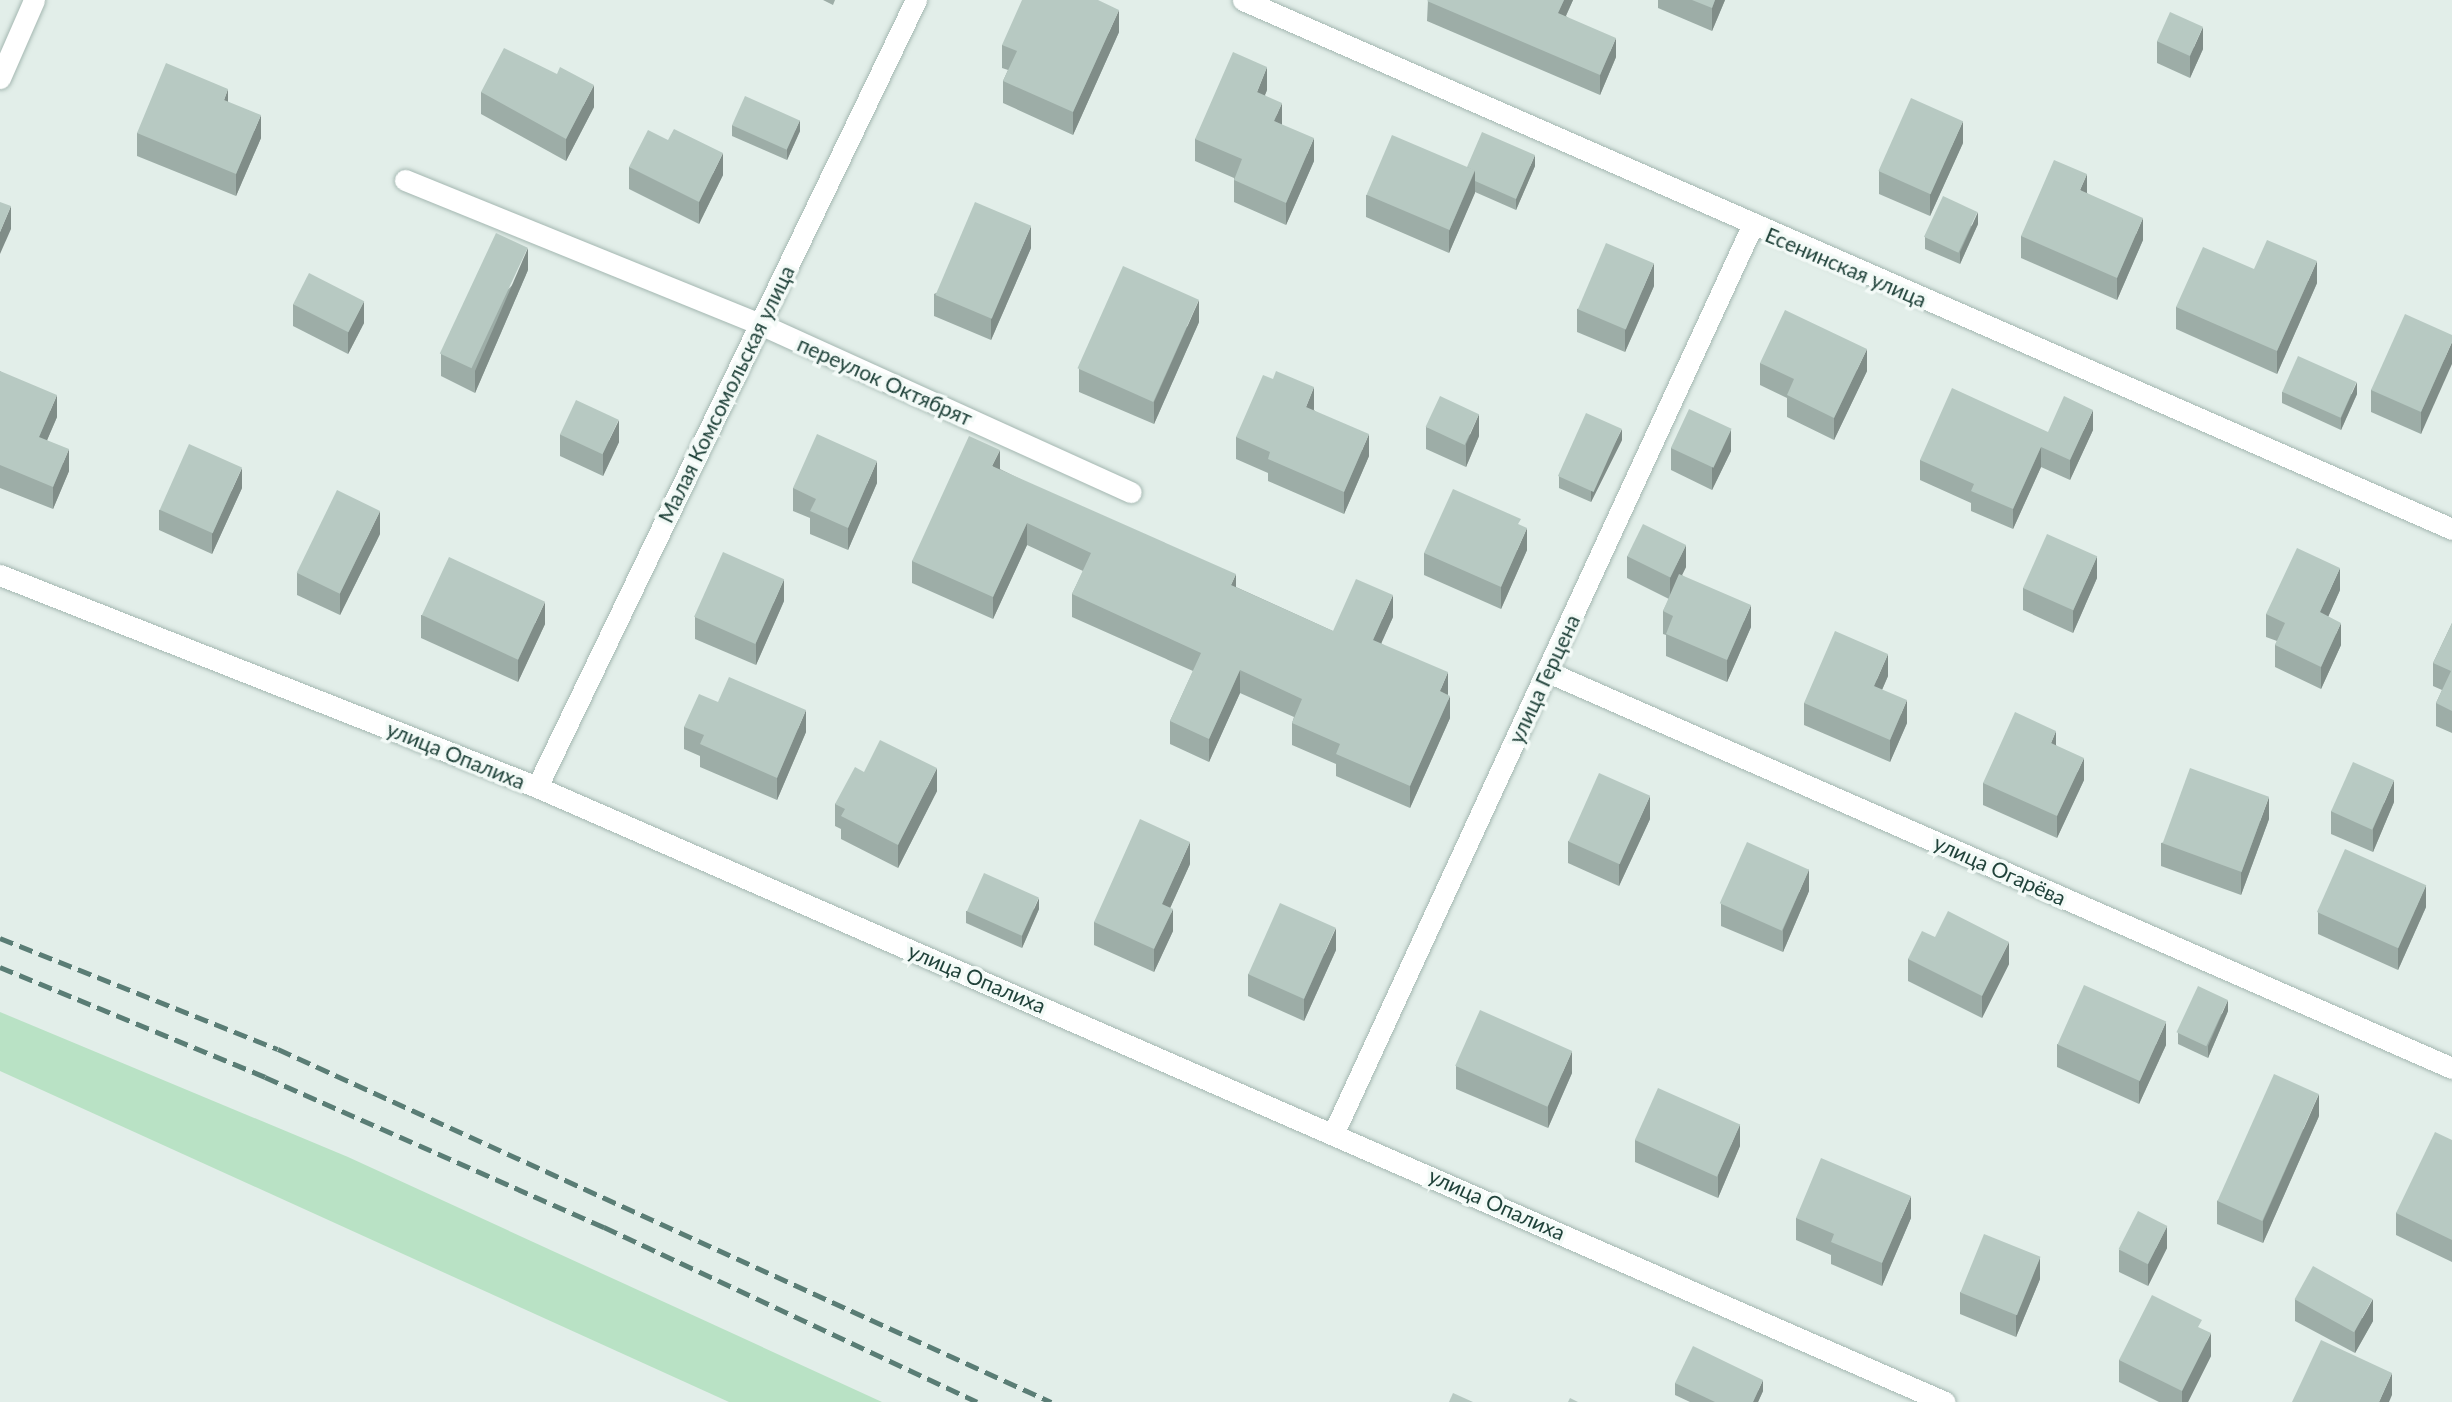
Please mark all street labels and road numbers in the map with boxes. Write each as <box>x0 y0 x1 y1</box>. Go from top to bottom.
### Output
street label: Есенинская улица <box>1762 222 1930 312</box>
street label: Малая Комсомольская улица <box>653 261 799 527</box>
street label: переулок Октябрят <box>794 331 976 431</box>
street label: улица Герцена <box>1503 611 1585 747</box>
street label: улица Опалиха <box>383 716 529 794</box>
street label: улица Огарёва <box>1930 830 2070 910</box>
street label: улица Опалиха <box>904 938 1050 1018</box>
street label: улица Опалиха <box>1425 1163 1569 1245</box>

